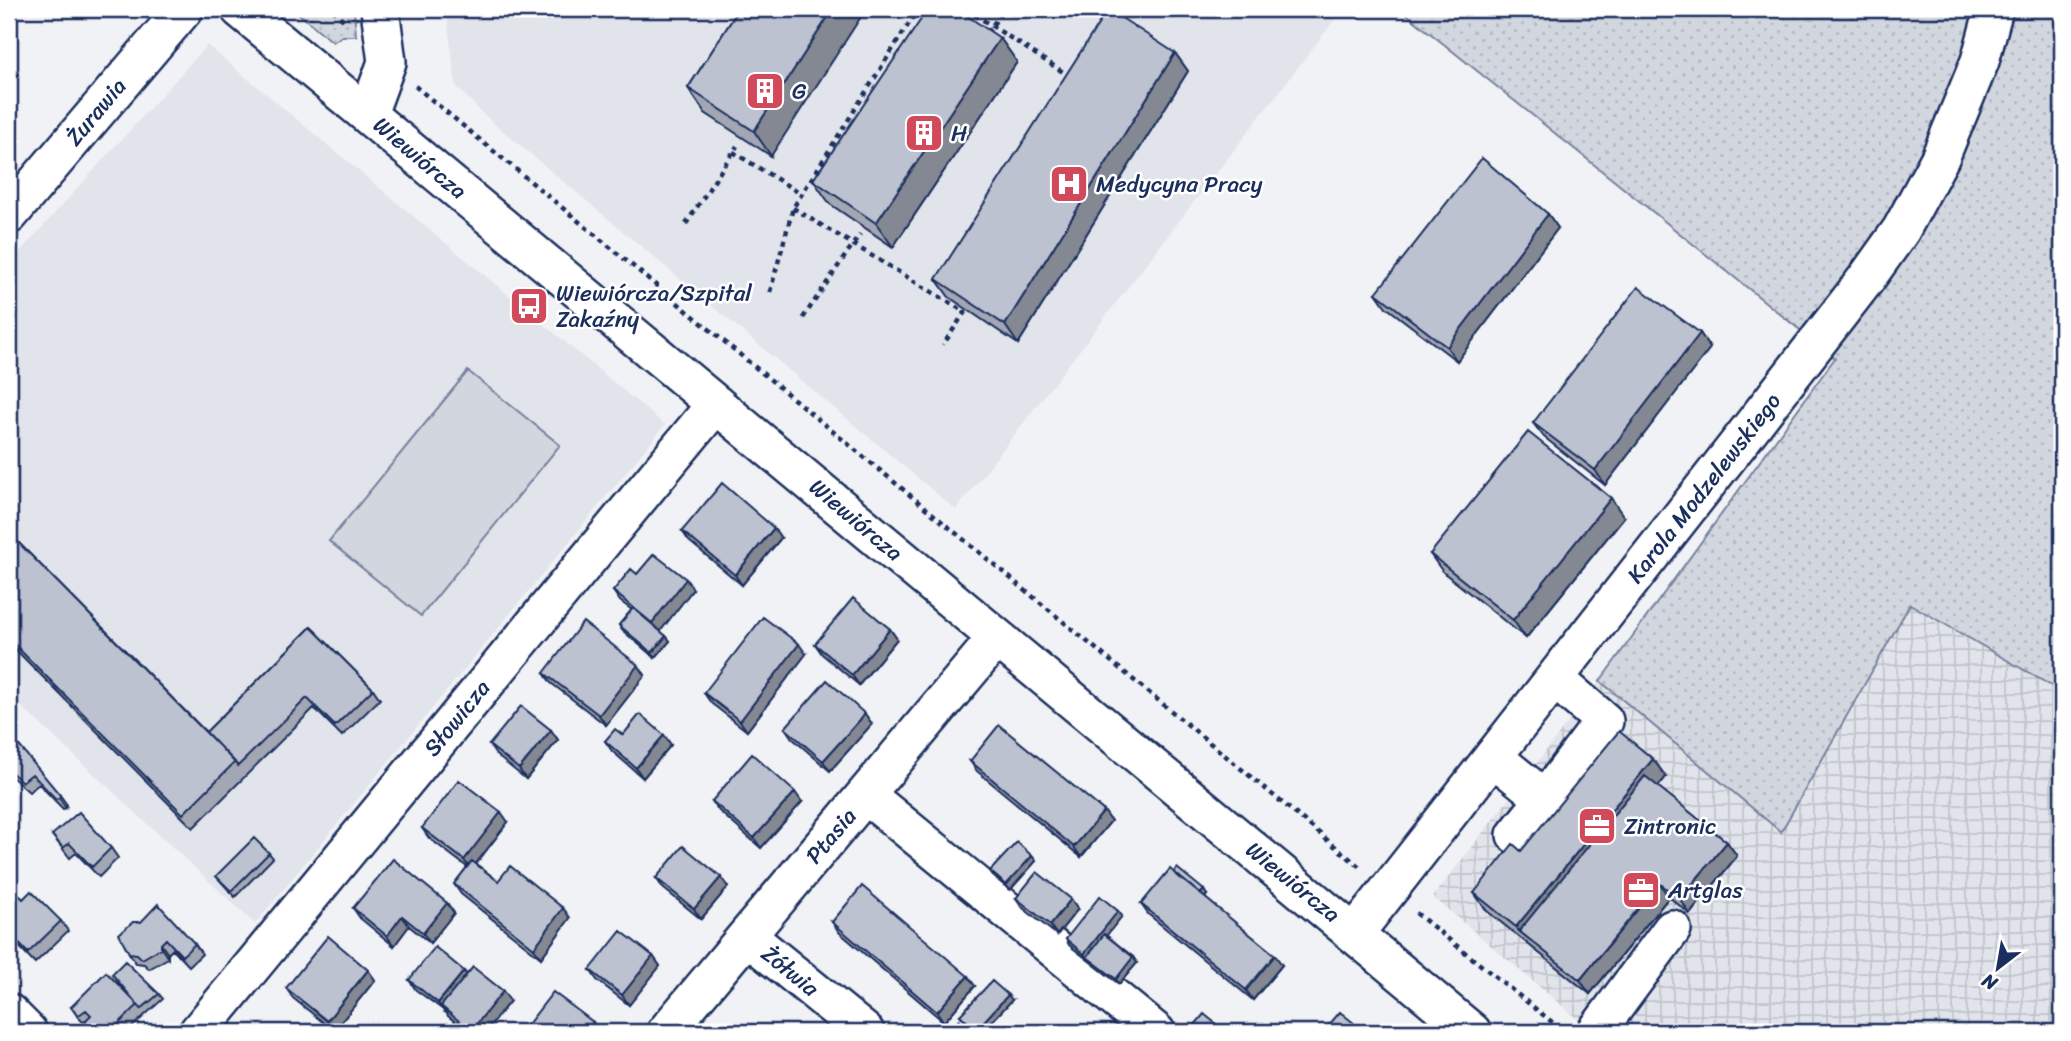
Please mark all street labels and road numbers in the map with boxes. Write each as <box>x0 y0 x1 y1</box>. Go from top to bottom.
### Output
street label: Żurawia <box>55 68 137 156</box>
street label: Wiewiórcza <box>363 106 477 210</box>
street label: Karola Modzelewskiego <box>1616 383 1792 593</box>
street label: Wiewiórcza <box>799 468 913 572</box>
street label: Słowicza <box>413 670 501 766</box>
street label: Ptasia <box>795 798 868 874</box>
street label: Wiewiórcza <box>1236 830 1350 934</box>
street label: Żółwia <box>752 934 829 1008</box>

